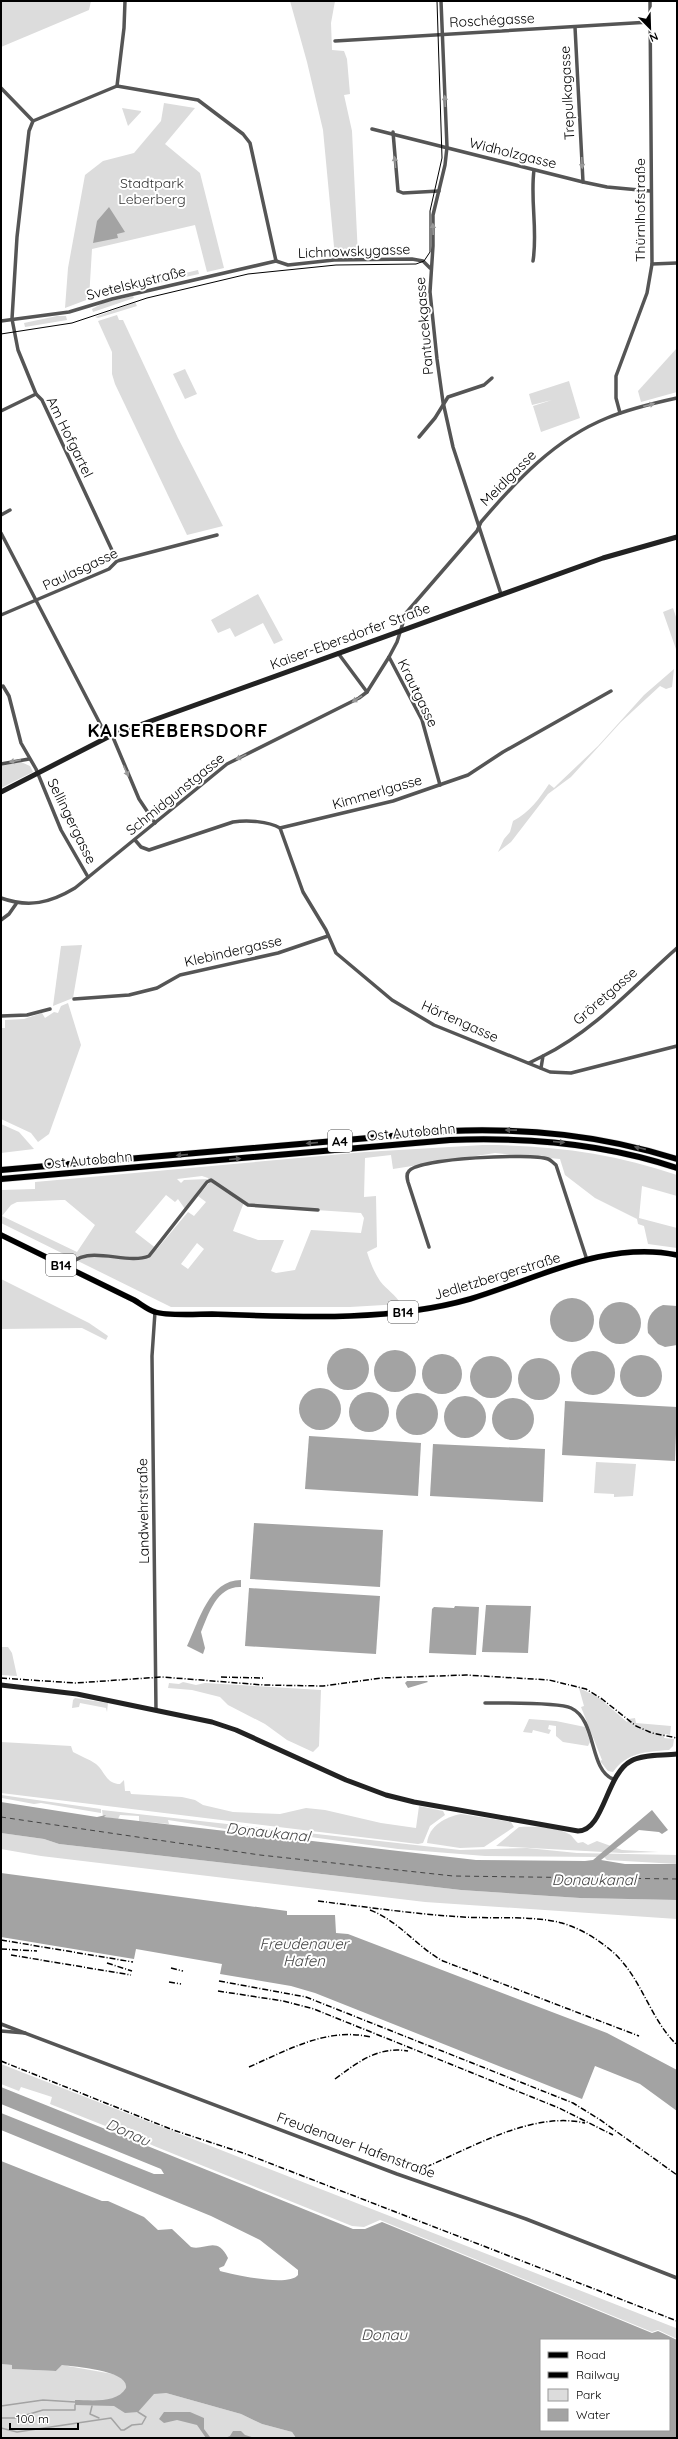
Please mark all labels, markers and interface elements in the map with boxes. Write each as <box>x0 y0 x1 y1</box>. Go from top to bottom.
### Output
north arrow <box>630 8 670 48</box>
street label: Roschégasse <box>449 9 535 31</box>
text: N <box>647 29 660 45</box>
street label: Trepulkagasse <box>556 45 578 141</box>
one-way arrow <box>441 95 448 107</box>
street label: Widholzgasse <box>467 133 559 173</box>
one-way arrow <box>391 156 398 168</box>
one-way arrow <box>578 157 585 169</box>
street label: Thürnlhofstraße <box>631 158 649 262</box>
park label: Stadtpark Leberberg <box>118 174 186 208</box>
one-way arrow <box>430 222 436 235</box>
street label: Lichnowskygasse <box>297 240 411 262</box>
street label: Svetelskystraße <box>84 262 188 304</box>
street label: Pantucekgasse <box>411 276 437 376</box>
street label: Am Hofgartel <box>43 394 97 480</box>
one-way arrow <box>642 402 655 408</box>
street label: Meidlgasse <box>476 446 540 510</box>
street label: Paulasgasse <box>39 544 121 594</box>
street label: Kaiser-Ebersdorfer Straße <box>267 599 433 673</box>
street label: Krautgasse <box>394 656 442 730</box>
one-way arrow <box>351 695 363 702</box>
district label: KAISEREBERSDORF <box>87 719 269 742</box>
street label: Schmidgunstgasse <box>122 749 228 839</box>
one-way arrow <box>235 754 247 760</box>
one-way arrow <box>9 758 21 764</box>
one-way arrow <box>123 766 129 777</box>
street label: Kimmerlgasse <box>330 771 424 813</box>
street label: Sellingergasse <box>44 775 101 867</box>
street label: Klebindergasse <box>182 931 284 971</box>
street label: Gröretgasse <box>569 963 641 1029</box>
street label: Hörtengasse <box>419 996 502 1046</box>
street label: Ost Autobahn <box>366 1119 456 1145</box>
one-way arrow <box>504 1127 517 1133</box>
road number: A4 <box>328 1130 352 1152</box>
one-way arrow <box>552 1139 565 1145</box>
one-way arrow <box>306 1140 318 1147</box>
one-way arrow <box>633 1144 646 1150</box>
street label: Ost Autobahn <box>43 1147 133 1173</box>
one-way arrow <box>176 1151 188 1158</box>
one-way arrow <box>229 1156 241 1162</box>
street label: Jedletzbergerstraße <box>431 1248 563 1304</box>
road number: B14 <box>46 1254 76 1276</box>
road number: B14 <box>388 1301 418 1323</box>
street label: Landwehrstraße <box>133 1458 153 1564</box>
water label: Donaukanal <box>225 1818 312 1846</box>
water label: Donaukanal <box>552 1870 638 1889</box>
water label: Freudenauer Hafen <box>260 1934 351 1970</box>
street label: Freudenauer Hafenstraße <box>274 2108 438 2182</box>
water label: Donau <box>103 2114 154 2151</box>
water label: Donau <box>361 2325 409 2344</box>
legend <box>540 2339 670 2431</box>
text: Road <box>576 2347 606 2362</box>
text: Railway <box>576 2367 620 2382</box>
text: Park <box>576 2387 601 2402</box>
scale bar <box>10 2405 78 2431</box>
text: Water <box>576 2407 611 2422</box>
text: 100 m <box>16 2411 49 2426</box>

